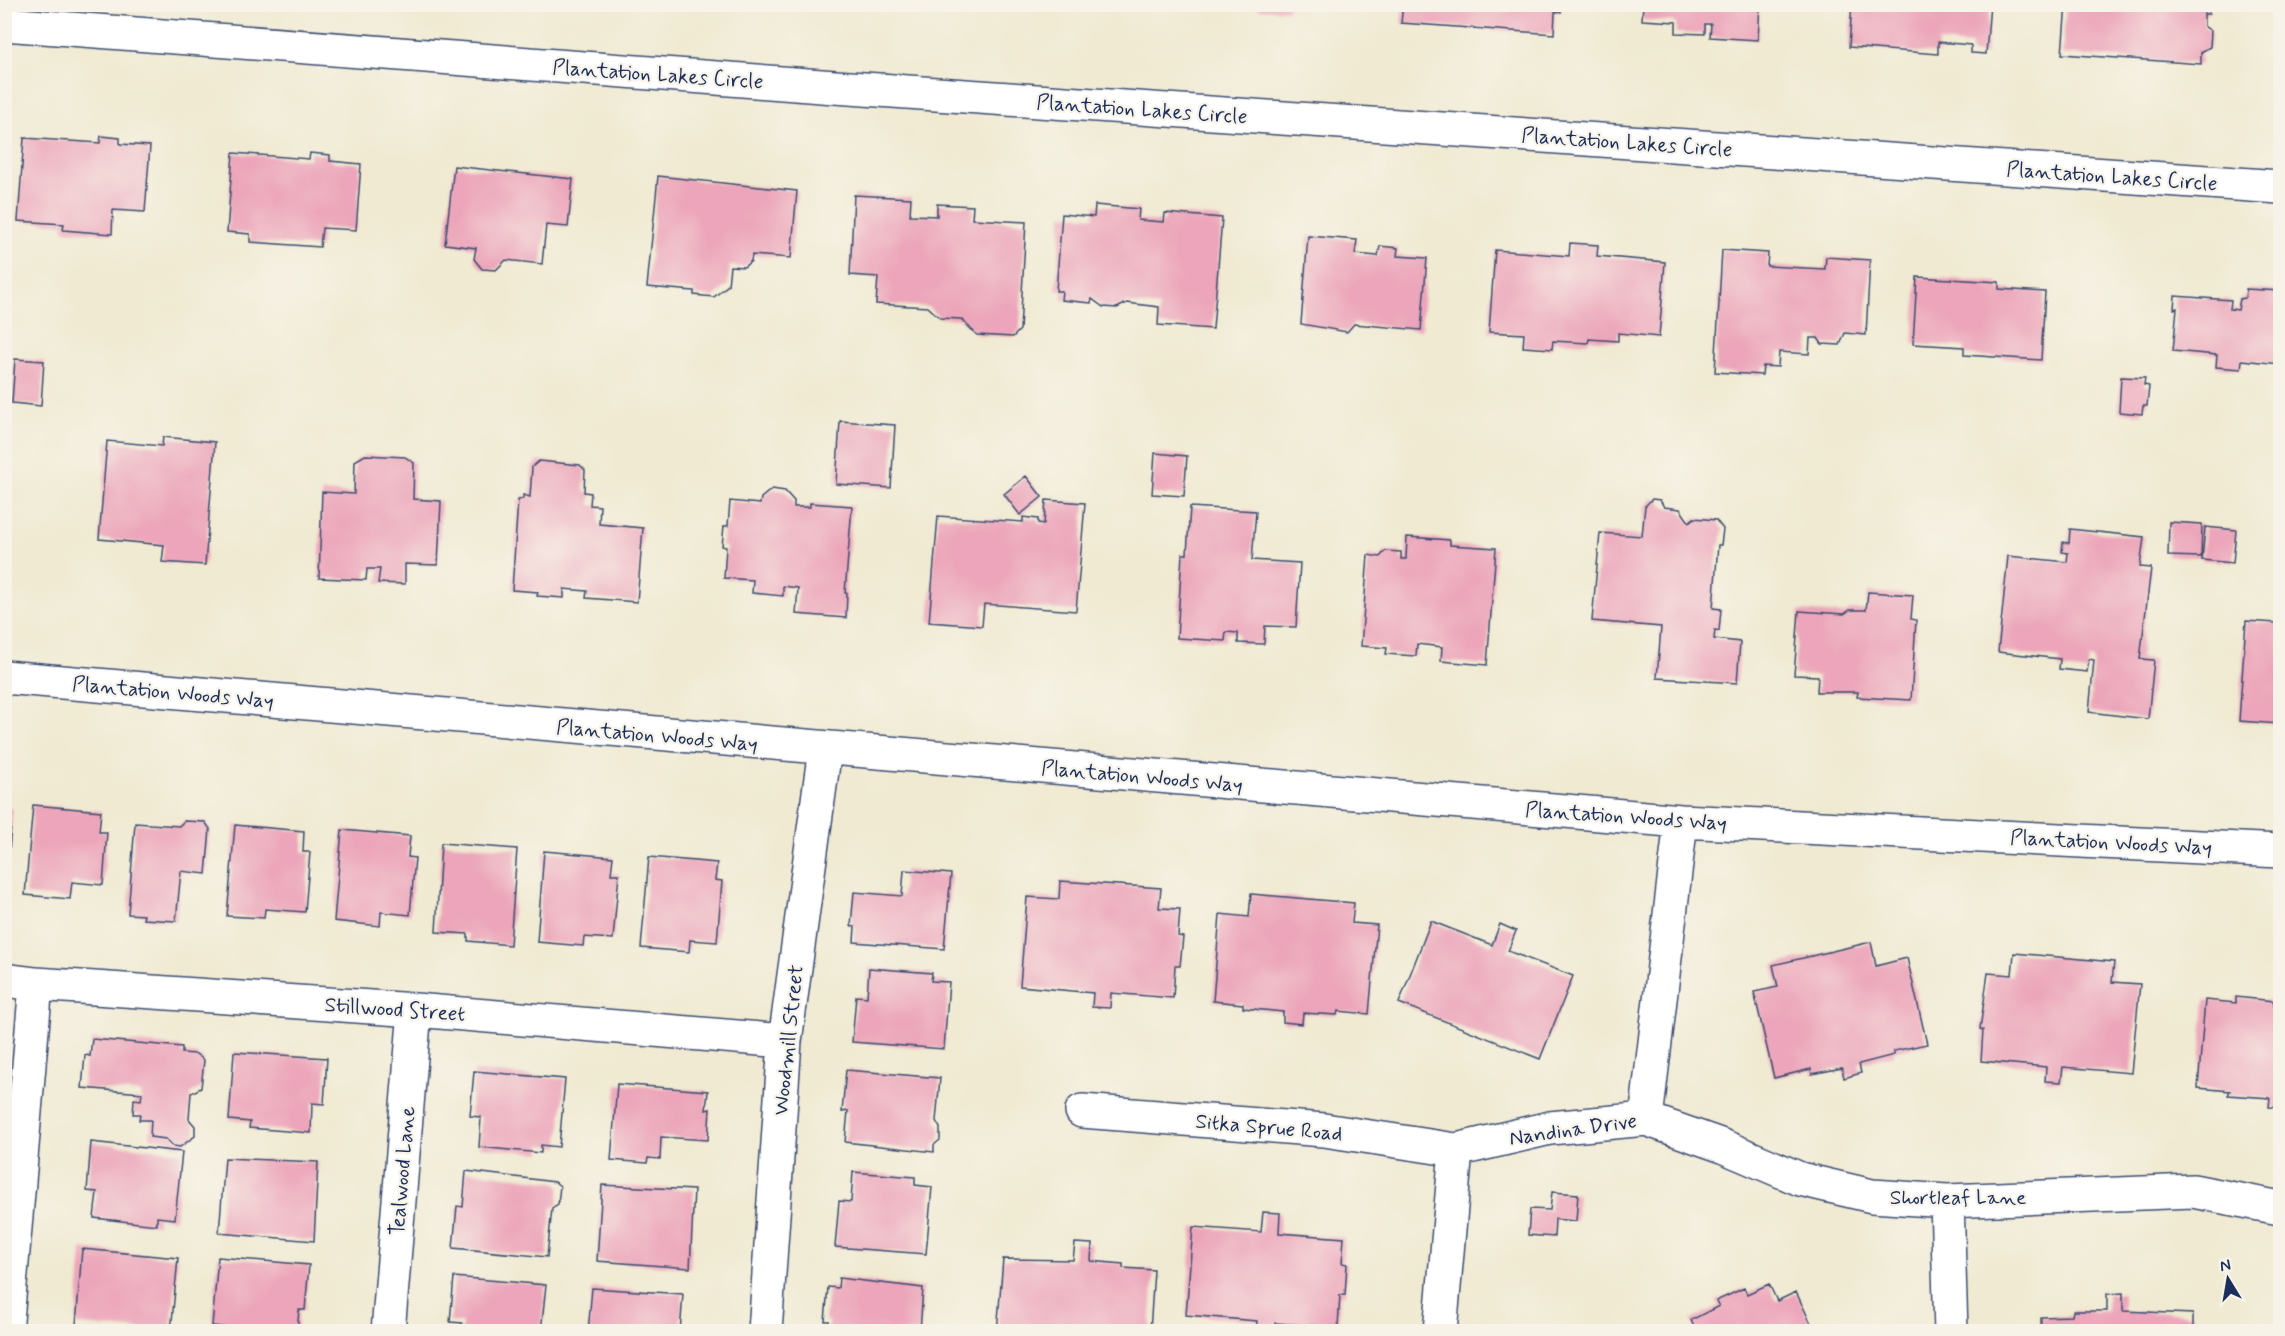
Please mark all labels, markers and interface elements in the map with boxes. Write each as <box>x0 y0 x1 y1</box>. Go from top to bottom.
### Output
street label: Plantation Lakes Circle <box>551 54 764 96</box>
street label: Plantation Lakes Circle <box>1035 89 1248 131</box>
street label: Plantation Lakes Circle <box>1520 122 1733 164</box>
street label: Plantation Lakes Circle <box>2005 156 2218 198</box>
street label: Plantation Woods Way <box>71 670 275 716</box>
street label: Plantation Woods Way <box>555 713 759 759</box>
street label: Plantation Woods Way <box>1040 754 1244 800</box>
street label: Plantation Woods Way <box>1524 796 1728 838</box>
street label: Plantation Woods Way <box>2009 824 2213 862</box>
street label: Woodmill Street <box>767 963 811 1117</box>
street label: Stillwood Street <box>324 991 466 1029</box>
street label: Tealwood Lane <box>383 1105 423 1237</box>
street label: Nandina Drive <box>1507 1107 1639 1153</box>
street label: Sitka Sprue Road <box>1194 1108 1344 1148</box>
street label: Shortleaf Lane <box>1890 1184 2026 1212</box>
north arrow <box>2198 1249 2258 1309</box>
text: N <box>2218 1254 2233 1277</box>

